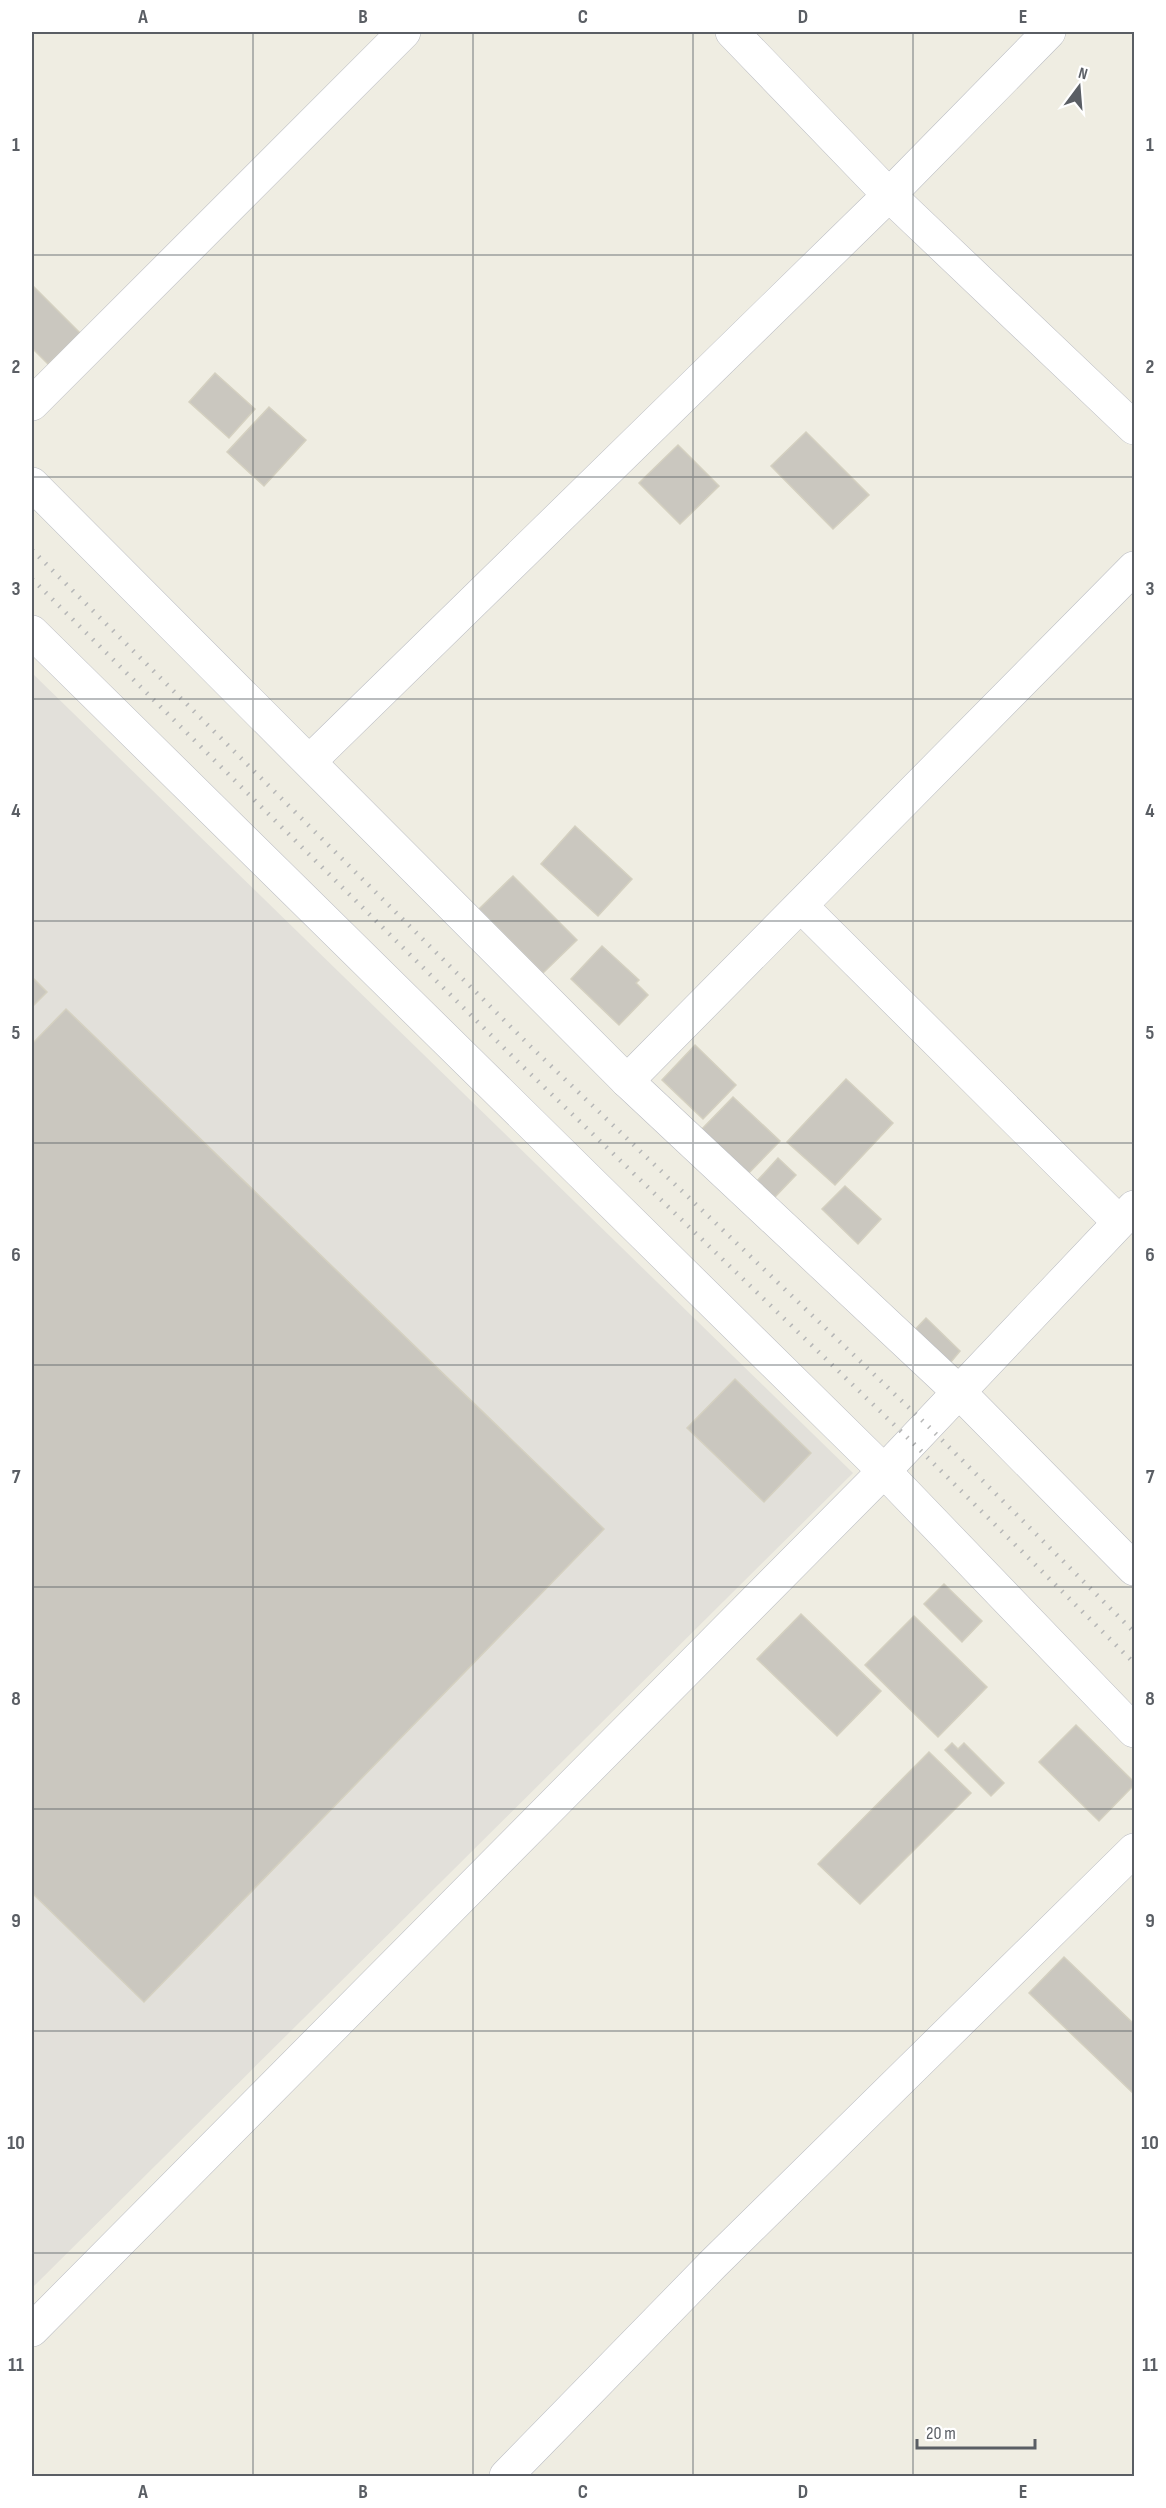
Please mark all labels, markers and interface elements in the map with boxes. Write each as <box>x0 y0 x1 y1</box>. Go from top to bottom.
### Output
text: A <box>137 5 148 29</box>
text: B <box>358 5 368 29</box>
text: C <box>578 5 588 29</box>
text: D <box>798 5 808 29</box>
text: E <box>1019 5 1027 29</box>
north arrow <box>1049 57 1109 117</box>
text: N <box>1076 64 1089 84</box>
text: 1 <box>12 133 20 157</box>
text: 1 <box>1146 133 1154 157</box>
text: 2 <box>12 355 20 379</box>
text: 2 <box>1146 355 1154 379</box>
text: 3 <box>12 577 21 601</box>
text: 3 <box>1146 577 1155 601</box>
text: 4 <box>11 799 21 823</box>
text: 4 <box>1145 799 1155 823</box>
text: 5 <box>12 1021 21 1045</box>
text: 5 <box>1146 1021 1155 1045</box>
text: 6 <box>11 1243 21 1267</box>
text: 6 <box>1145 1243 1155 1267</box>
text: 7 <box>12 1465 21 1489</box>
text: 7 <box>1146 1465 1155 1489</box>
text: 8 <box>11 1687 21 1711</box>
text: 8 <box>1145 1687 1155 1711</box>
text: 9 <box>11 1909 21 1933</box>
text: 9 <box>1145 1909 1155 1933</box>
text: 10 <box>7 2131 25 2155</box>
text: 10 <box>1141 2131 1159 2155</box>
text: 11 <box>8 2353 24 2377</box>
text: 11 <box>1142 2353 1158 2377</box>
scale bar <box>917 2412 1036 2450</box>
text: 20 m <box>926 2423 956 2444</box>
text: A <box>137 2480 148 2504</box>
text: B <box>358 2480 368 2504</box>
text: C <box>578 2480 588 2504</box>
text: D <box>798 2480 808 2504</box>
text: E <box>1019 2480 1027 2504</box>

